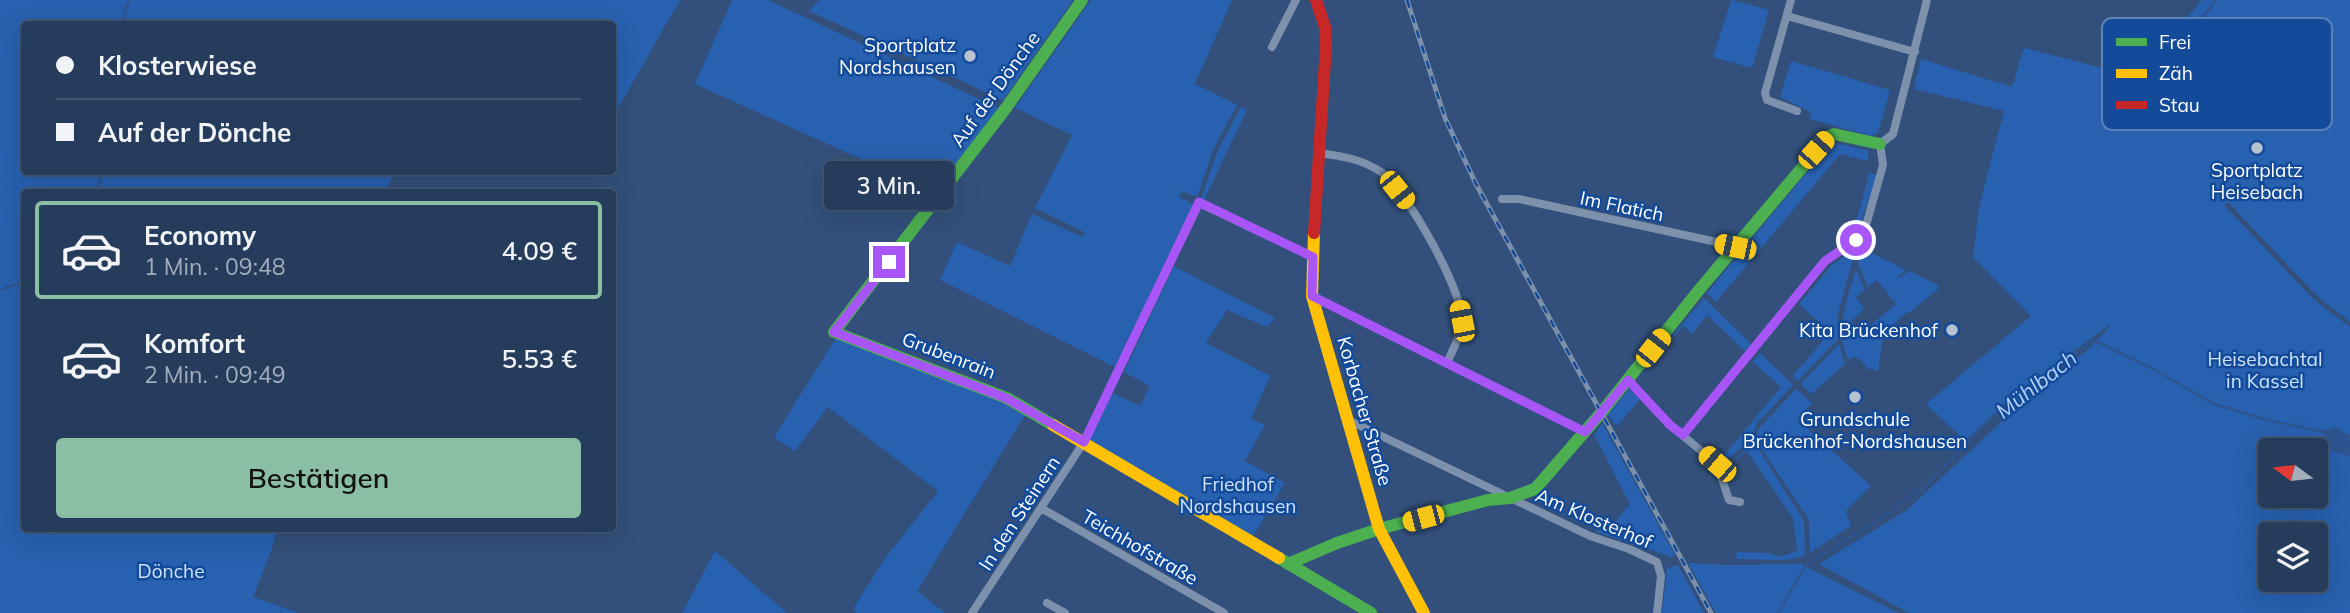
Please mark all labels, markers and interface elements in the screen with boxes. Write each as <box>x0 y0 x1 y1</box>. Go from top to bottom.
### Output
legend <box>2102 18 2332 130</box>
street label: Auf der Dönche <box>945 27 1045 151</box>
text: Frei <box>2159 30 2191 54</box>
place label: Sportplatz Nordshausen <box>839 33 956 79</box>
marker: Sportplatz Nordshausen <box>962 48 978 64</box>
text: Klosterwiese <box>98 49 257 82</box>
text: Zäh <box>2159 61 2193 85</box>
text: Stau <box>2159 93 2200 117</box>
text: Auf der Dönche <box>98 116 291 149</box>
car <box>1795 127 1838 173</box>
marker: Sportplatz Heisebach <box>2249 140 2265 156</box>
place label: Sportplatz Heisebach <box>2211 158 2303 204</box>
callout: 3 Min. <box>824 160 954 210</box>
car <box>1376 167 1419 213</box>
text: 3 Min. <box>857 171 921 200</box>
street label: Im Flatich <box>1578 185 1666 227</box>
icon: car <box>60 219 123 282</box>
text: Economy <box>144 219 256 252</box>
route start <box>1840 224 1872 256</box>
car <box>1713 232 1758 262</box>
text: 4.09 € <box>501 234 577 267</box>
route end <box>873 246 905 278</box>
text: 1 Min. · 09:48 <box>144 252 286 281</box>
car <box>1448 298 1477 344</box>
place label: Kita Brückenhof <box>1799 318 1939 342</box>
marker: Kita Brückenhof <box>1944 322 1960 338</box>
car <box>1632 325 1675 371</box>
street label: Grubenrain <box>899 326 999 384</box>
icon: car <box>60 327 123 390</box>
text: Komfort <box>144 327 245 360</box>
street label: Korbacher Straße <box>1332 334 1398 488</box>
text: 5.53 € <box>501 342 577 375</box>
water label: Mühlbach <box>1990 344 2082 424</box>
park label: Heisebachtal in Kassel <box>2207 347 2323 393</box>
text: 2 Min. · 09:49 <box>144 360 286 389</box>
marker: Grundschule Brückenhof-Nordshausen <box>1847 389 1863 405</box>
place label: Grundschule Brückenhof-Nordshausen <box>1743 407 1967 453</box>
button: Bestätigen <box>56 438 581 518</box>
north arrow <box>2258 438 2328 508</box>
map controls <box>2258 438 2328 592</box>
car <box>1695 442 1740 486</box>
street label: In den Steinern <box>973 451 1065 575</box>
park label: Friedhof Nordshausen <box>1179 472 1297 518</box>
street label: Am Klosterhof <box>1532 483 1656 554</box>
car <box>1400 502 1447 534</box>
street label: Teichhofstraße <box>1078 504 1202 590</box>
button: layers <box>2258 522 2328 592</box>
park label: Dönche <box>137 559 205 583</box>

